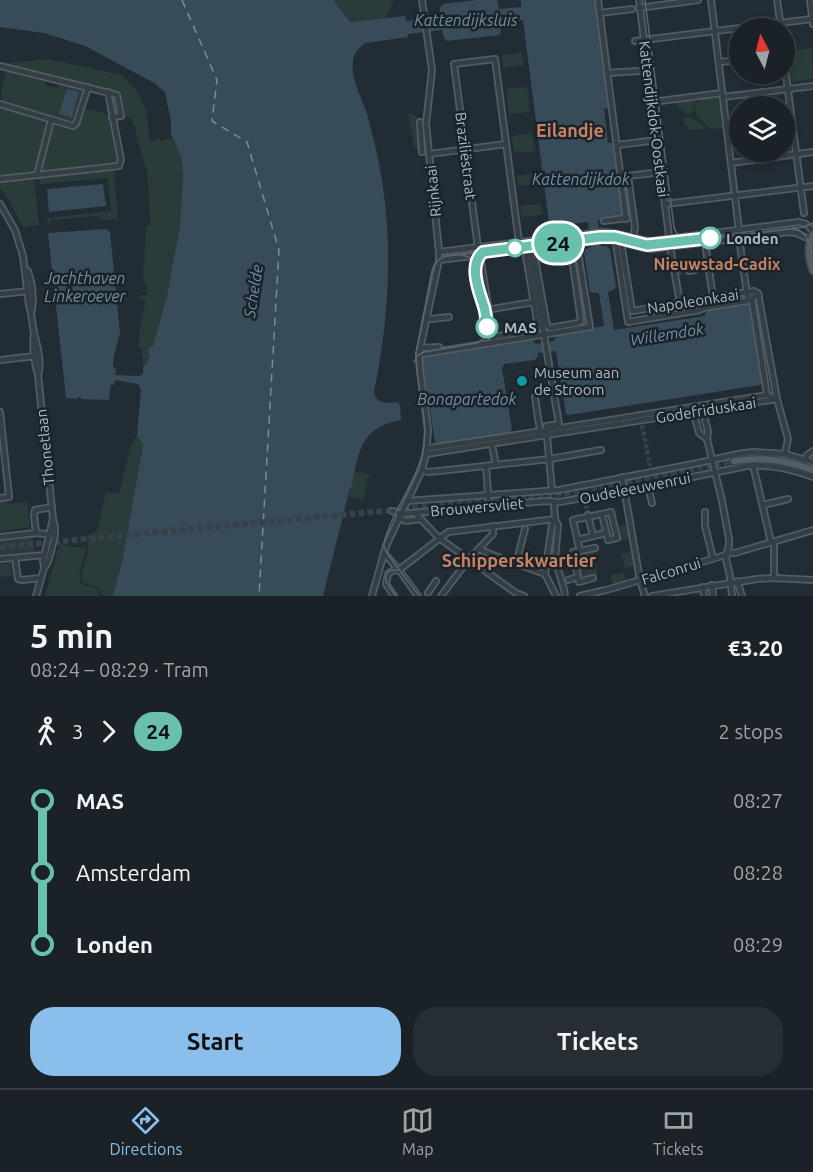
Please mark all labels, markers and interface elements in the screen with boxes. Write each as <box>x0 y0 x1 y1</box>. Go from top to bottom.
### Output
water label: Kattendijksluis <box>414 11 518 29</box>
north arrow <box>729 18 795 84</box>
map controls <box>729 18 795 162</box>
street label: Kattendijkdok-Oostkaai <box>636 40 672 198</box>
button: layers <box>729 96 795 162</box>
street label: Braziliëstraat <box>452 111 480 201</box>
district label: Eilandje <box>536 120 604 140</box>
street label: Rijnkaai <box>422 164 444 218</box>
water label: Kattendijkdok <box>532 170 631 188</box>
line badge: 24 <box>531 224 585 262</box>
marker: Londen <box>699 227 721 249</box>
place label: Londen <box>726 230 778 247</box>
text: 24 <box>546 231 570 255</box>
unlabelled marker <box>506 239 524 257</box>
district label: Nieuwstad-Cadix <box>653 255 781 273</box>
water label: Schelde <box>240 263 266 320</box>
water label: Jachthaven Linkeroever <box>44 269 127 305</box>
street label: Napoleonkaai <box>646 285 740 317</box>
marker: MAS <box>476 316 498 338</box>
place label: MAS <box>504 319 537 336</box>
water label: Willemdok <box>629 319 706 349</box>
place label: Museum aan de Stroom <box>534 364 619 398</box>
marker: Museum aan de Stroom <box>515 374 529 388</box>
water label: Bonapartedok <box>417 390 518 408</box>
street label: Godefriduskaai <box>655 394 757 426</box>
street label: Thonetlaan <box>33 408 57 486</box>
street label: Oudeleeuwenrui <box>578 469 692 507</box>
street label: Brouwersvliet <box>430 494 525 520</box>
district label: Schipperskwartier <box>442 550 597 570</box>
street label: Falconrui <box>639 554 703 588</box>
text: 5 min <box>30 617 113 654</box>
text: €3.20 <box>728 635 783 660</box>
text: 08:24 – 08:29 · Tram <box>30 658 209 681</box>
icon: walk <box>30 715 63 748</box>
icon: forward <box>92 715 125 748</box>
text: 24 <box>146 719 170 743</box>
text: 3 <box>72 720 83 743</box>
text: 2 stops <box>719 720 783 743</box>
text: MAS <box>76 788 124 813</box>
text: 08:27 <box>733 789 783 812</box>
text: Amsterdam <box>76 860 191 885</box>
text: 08:28 <box>733 861 783 884</box>
text: Londen <box>76 932 153 957</box>
text: 08:29 <box>733 933 783 956</box>
button: Start <box>30 1007 401 1076</box>
button: Tickets <box>413 1007 783 1076</box>
tab: Directions <box>109 1104 183 1158</box>
tab: Map <box>401 1104 434 1158</box>
tab: Tickets <box>653 1104 704 1158</box>

